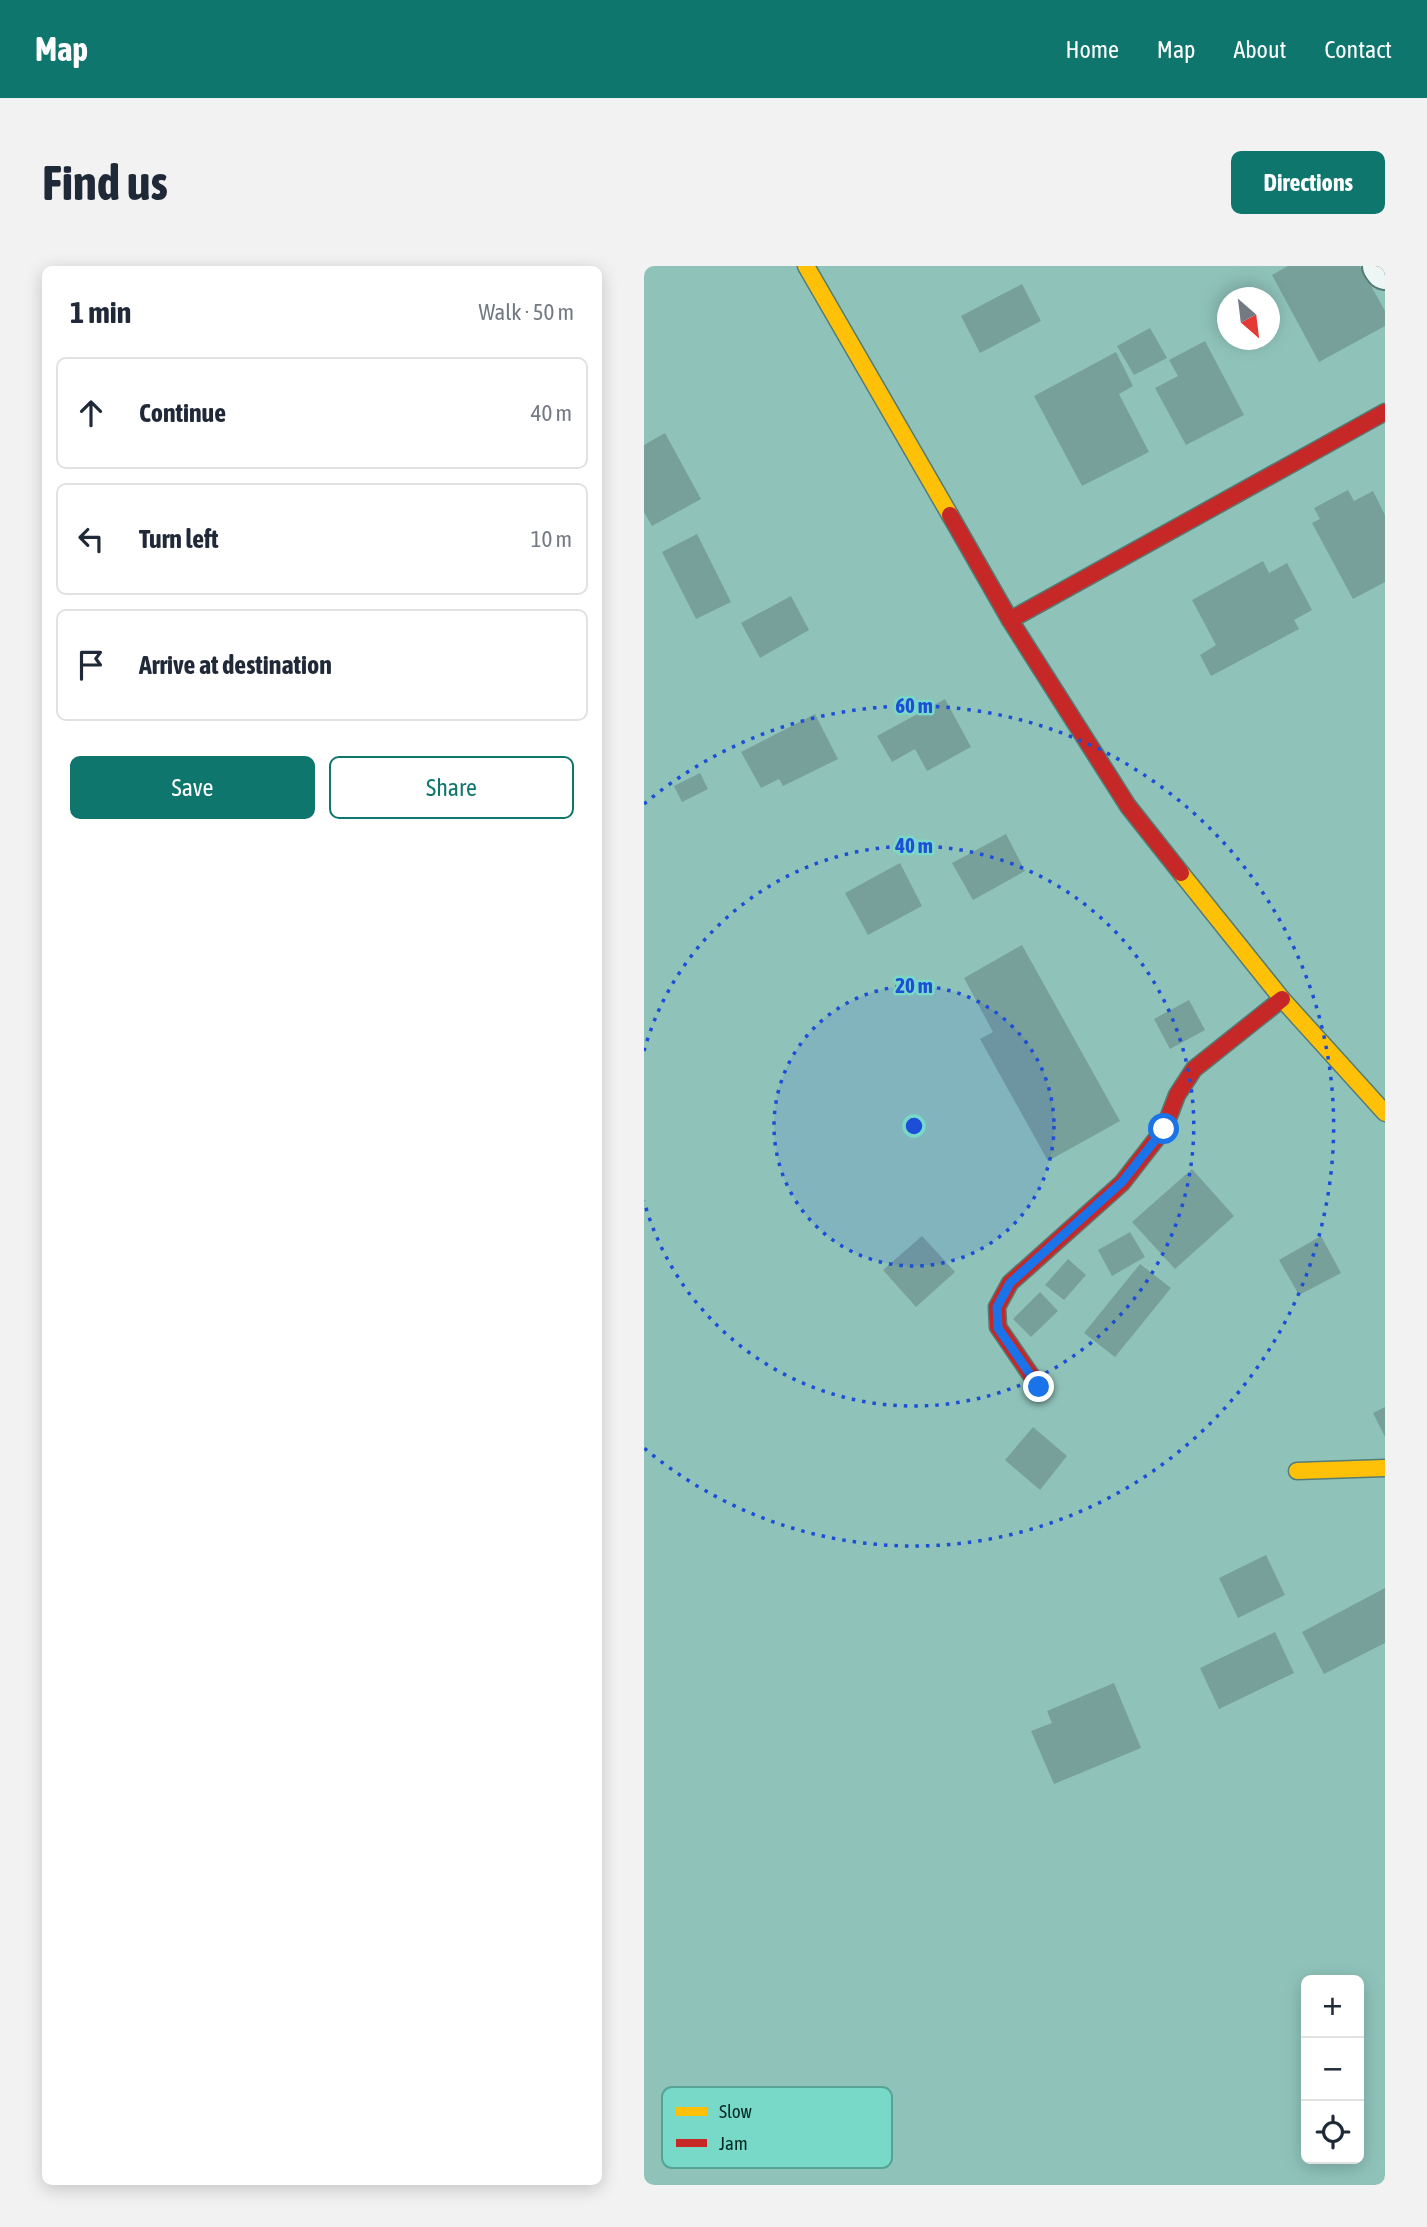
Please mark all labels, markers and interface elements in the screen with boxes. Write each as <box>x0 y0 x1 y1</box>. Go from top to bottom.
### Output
text: Map <box>35 30 88 68</box>
text: Home <box>1065 36 1119 63</box>
text: Map <box>1157 36 1195 63</box>
text: About <box>1233 36 1286 63</box>
text: Contact <box>1324 36 1392 63</box>
button: Directions <box>1231 151 1385 214</box>
text: Find us <box>42 154 168 210</box>
north arrow <box>1217 287 1280 350</box>
text: 1 min <box>70 295 131 329</box>
text: Walk · 50 m <box>479 299 574 325</box>
icon: ahead <box>72 394 110 432</box>
text: Continue <box>139 398 226 428</box>
text: 40 m <box>531 400 572 426</box>
icon: left <box>72 520 110 558</box>
text: Turn left <box>139 524 219 554</box>
text: 10 m <box>531 526 572 552</box>
icon: arrive <box>72 646 110 684</box>
text: Arrive at destination <box>139 650 332 680</box>
text: 60 m <box>895 693 933 717</box>
button: Save <box>70 756 315 819</box>
button: Share <box>329 756 574 819</box>
text: 40 m <box>894 833 933 857</box>
text: 20 m <box>895 973 933 997</box>
route start <box>1148 1113 1179 1144</box>
centre of rings <box>902 1114 926 1138</box>
route end <box>1023 1371 1054 1402</box>
map controls <box>1301 1975 1364 2164</box>
button: + <box>1301 1975 1364 2038</box>
button: − <box>1301 2038 1364 2101</box>
legend <box>662 2087 892 2168</box>
text: Slow <box>719 2100 753 2122</box>
button: locate <box>1301 2101 1364 2164</box>
text: Jam <box>719 2132 748 2154</box>

